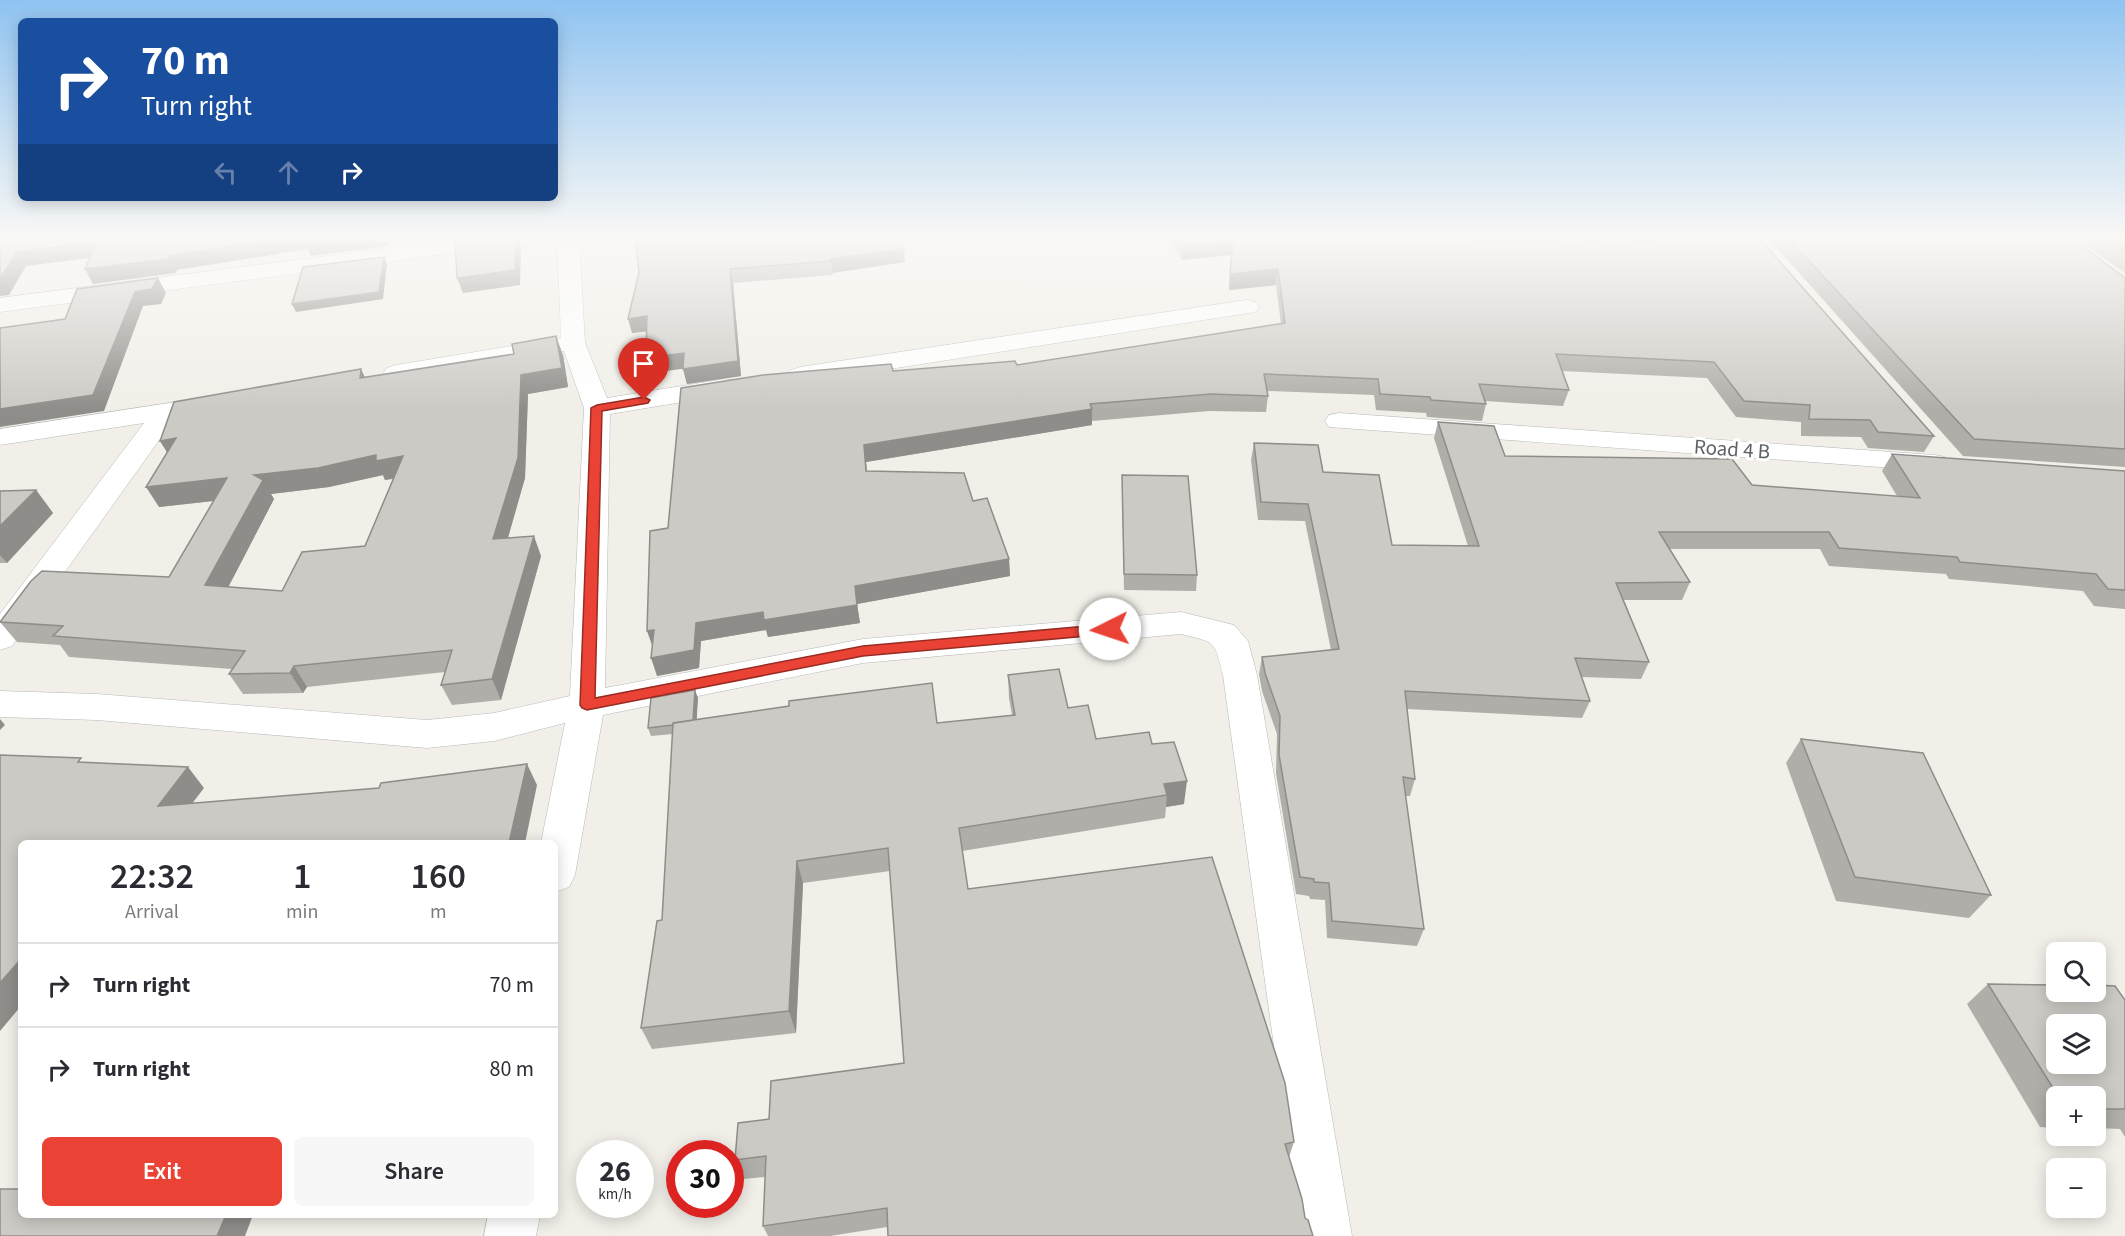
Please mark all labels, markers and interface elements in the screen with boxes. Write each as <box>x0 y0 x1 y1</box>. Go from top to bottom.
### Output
text: 70 m <box>141 31 230 91</box>
icon: right <box>42 42 120 120</box>
text: Turn right <box>141 87 252 126</box>
icon: left <box>209 156 242 189</box>
icon: ahead <box>272 156 305 189</box>
icon: right <box>335 156 368 189</box>
pin <box>618 338 669 400</box>
icon: arrive <box>627 347 660 380</box>
street label: Road 4 B <box>1693 431 1771 467</box>
position arrow <box>1078 597 1142 661</box>
text: 22:32 <box>110 851 194 902</box>
text: 1 <box>293 851 311 902</box>
text: 160 <box>410 851 466 902</box>
text: Arrival <box>125 898 179 926</box>
text: min <box>286 898 318 926</box>
text: m <box>430 898 446 926</box>
map controls <box>2046 942 2106 1218</box>
button: search <box>2046 942 2106 1002</box>
icon: right <box>42 969 75 1002</box>
text: Turn right <box>93 969 190 1001</box>
text: 70 m <box>489 969 534 1001</box>
button: layers <box>2046 1014 2106 1074</box>
icon: right <box>42 1053 75 1086</box>
text: Turn right <box>93 1053 190 1085</box>
text: 80 m <box>489 1053 534 1085</box>
button: + <box>2046 1086 2106 1146</box>
button: Exit <box>42 1137 282 1206</box>
button: Share <box>294 1137 534 1206</box>
speed limit sign: 30 <box>666 1140 744 1218</box>
text: 26 <box>599 1150 631 1193</box>
button: − <box>2046 1158 2106 1218</box>
text: km/h <box>598 1184 632 1205</box>

